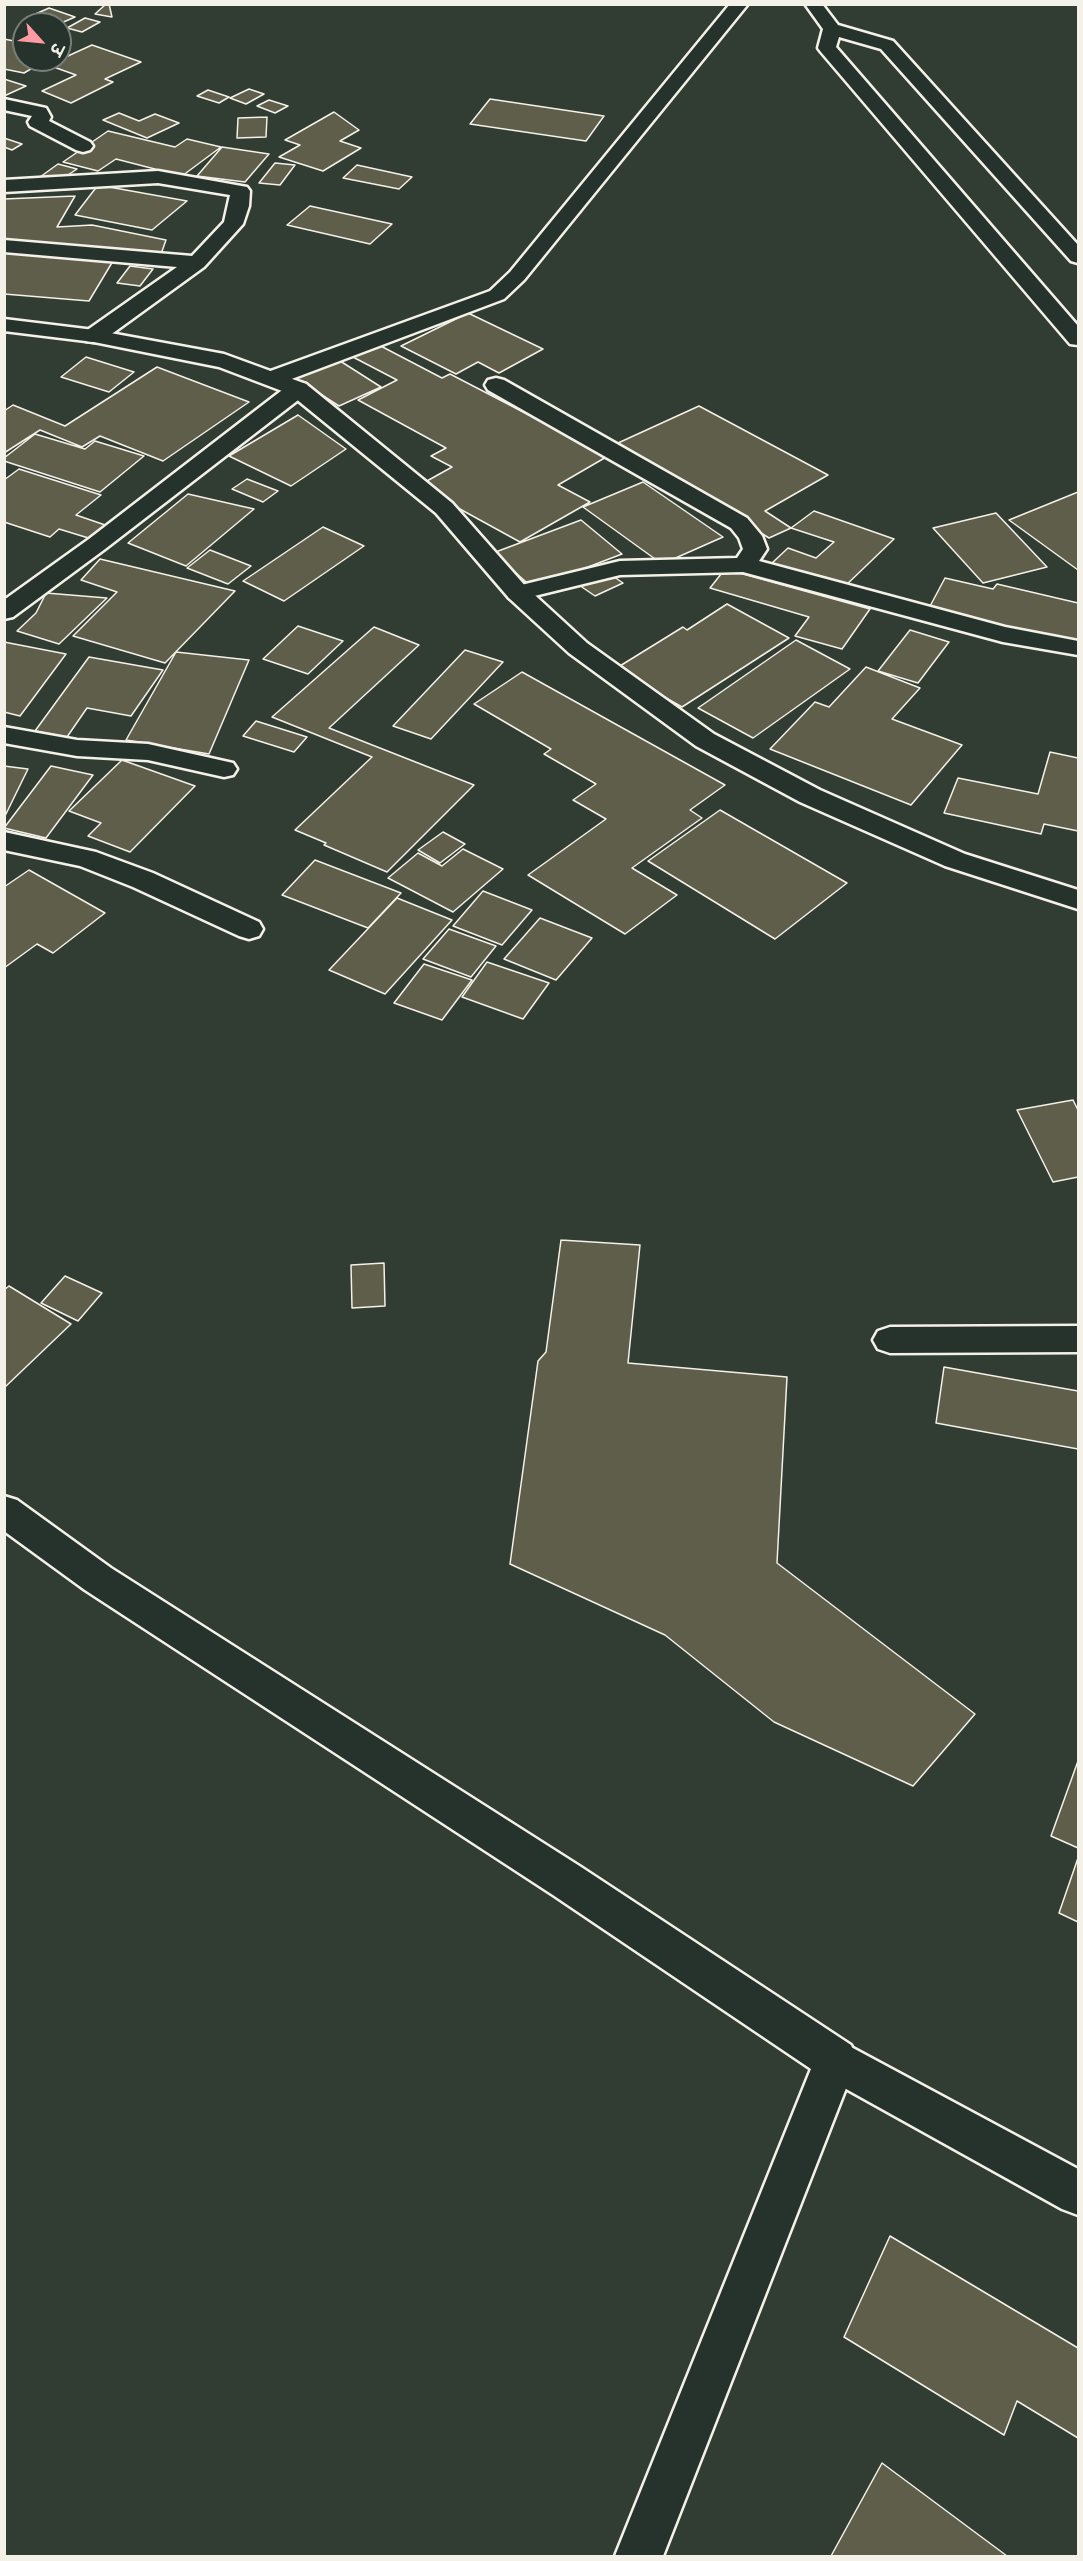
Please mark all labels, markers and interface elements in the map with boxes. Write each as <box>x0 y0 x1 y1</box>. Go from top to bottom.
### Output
north arrow <box>12 12 72 72</box>
text: उ <box>45 40 68 59</box>

